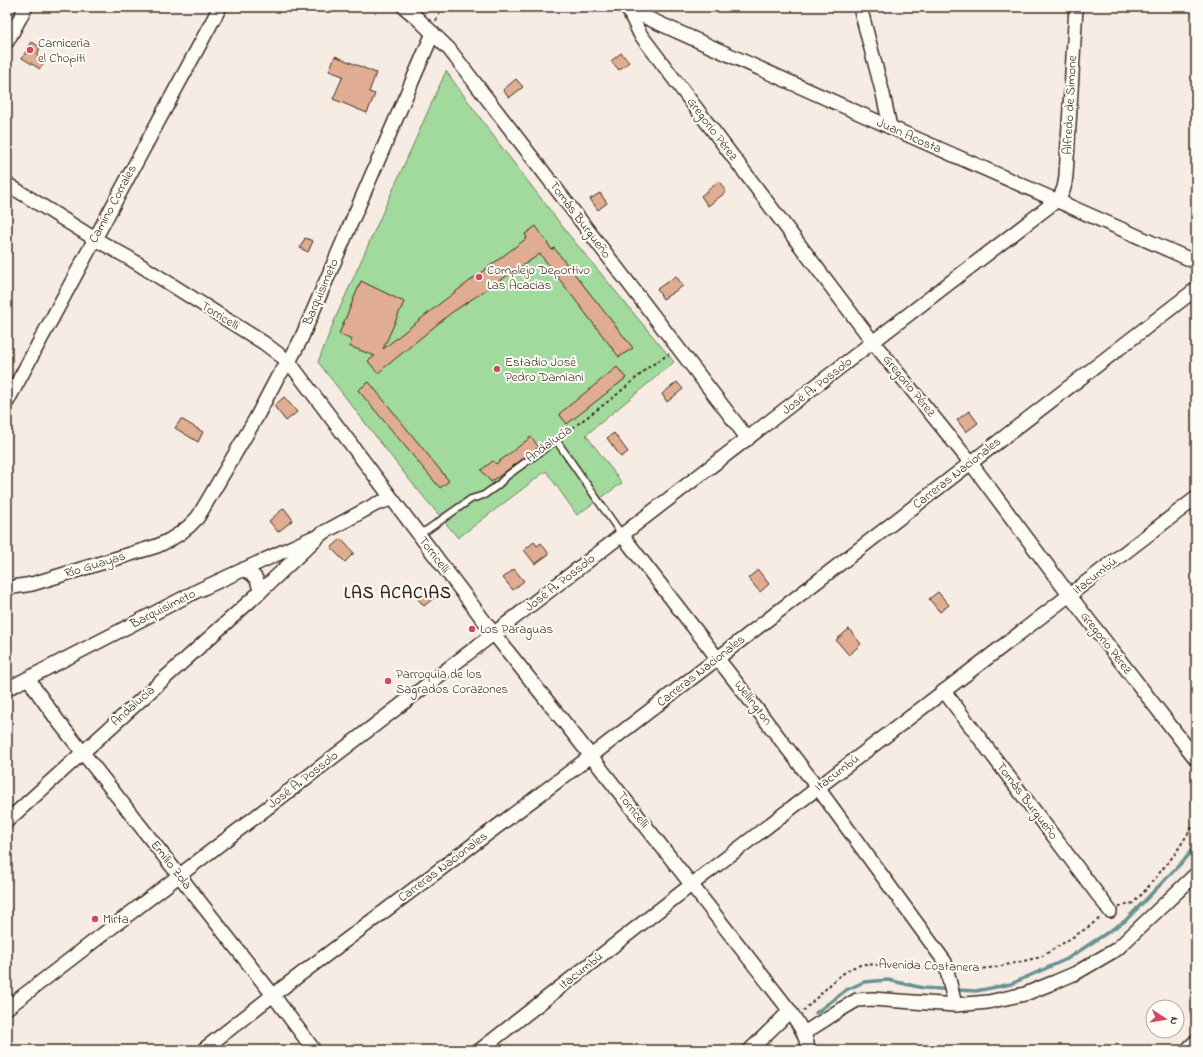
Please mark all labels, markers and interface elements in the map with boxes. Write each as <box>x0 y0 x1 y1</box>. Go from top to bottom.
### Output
place label: Carnicería el Chopiti <box>38 34 90 68</box>
marker: Carnicería el Chopiti <box>25 45 35 55</box>
street label: Alfredo de Simone <box>1058 55 1082 155</box>
street label: Gregorio Pérez <box>681 93 742 166</box>
street label: Juan Acosta <box>874 113 944 159</box>
street label: Camino Corrales <box>84 161 142 247</box>
street label: Tomás Burgueño <box>544 177 616 264</box>
street label: Barquisimeto <box>298 255 344 329</box>
place label: Complejo Deportivo Las Acacias <box>487 261 590 295</box>
marker: Complejo Deportivo Las Acacias <box>474 272 484 282</box>
street label: Torricelli <box>197 297 243 335</box>
street label: Gregorio Pérez <box>877 351 940 422</box>
street label: José A. Possolo <box>778 352 856 420</box>
place label: Estadio José Pedro Damiani <box>505 353 584 387</box>
marker: Estadio José Pedro Damiani <box>492 364 502 374</box>
street label: Andalucía <box>522 421 576 467</box>
street label: Carreras Nacionales <box>909 432 1006 514</box>
street label: Torricelli <box>414 532 454 578</box>
street label: Río Guayas <box>62 547 129 584</box>
street label: José A. Possolo <box>521 549 599 617</box>
street label: Itacumbú <box>1069 553 1121 599</box>
district label: LAS ACACIAS <box>344 581 452 606</box>
street label: Barquisimeto <box>126 584 199 634</box>
street label: Gregorio Pérez <box>1075 608 1137 679</box>
place label: Los Paraguas <box>480 620 554 640</box>
marker: Los Paraguas <box>467 624 477 634</box>
street label: Carreras Nacionales <box>653 630 750 712</box>
place label: Parroquia de los Sagrados Corazones <box>396 665 509 700</box>
marker: Parroquia de los Sagrados Corazones <box>383 676 393 686</box>
street label: Wellington <box>729 677 777 730</box>
street label: Andalucía <box>107 681 159 731</box>
street label: José A. Possolo <box>264 746 342 814</box>
street label: Itacumbú <box>811 750 863 796</box>
street label: Tomás Burgueño <box>991 758 1063 845</box>
street label: Torricelli <box>612 787 654 833</box>
street label: Carreras Nacionales <box>394 827 492 907</box>
street label: Emilio Zola <box>146 836 196 894</box>
place label: Mirta <box>103 910 129 929</box>
marker: Mirta <box>90 914 100 924</box>
street label: Itacumbú <box>555 948 607 994</box>
street label: Avenida Costanera <box>878 955 980 977</box>
north arrow <box>1145 999 1185 1039</box>
text: N <box>1165 1016 1182 1026</box>

